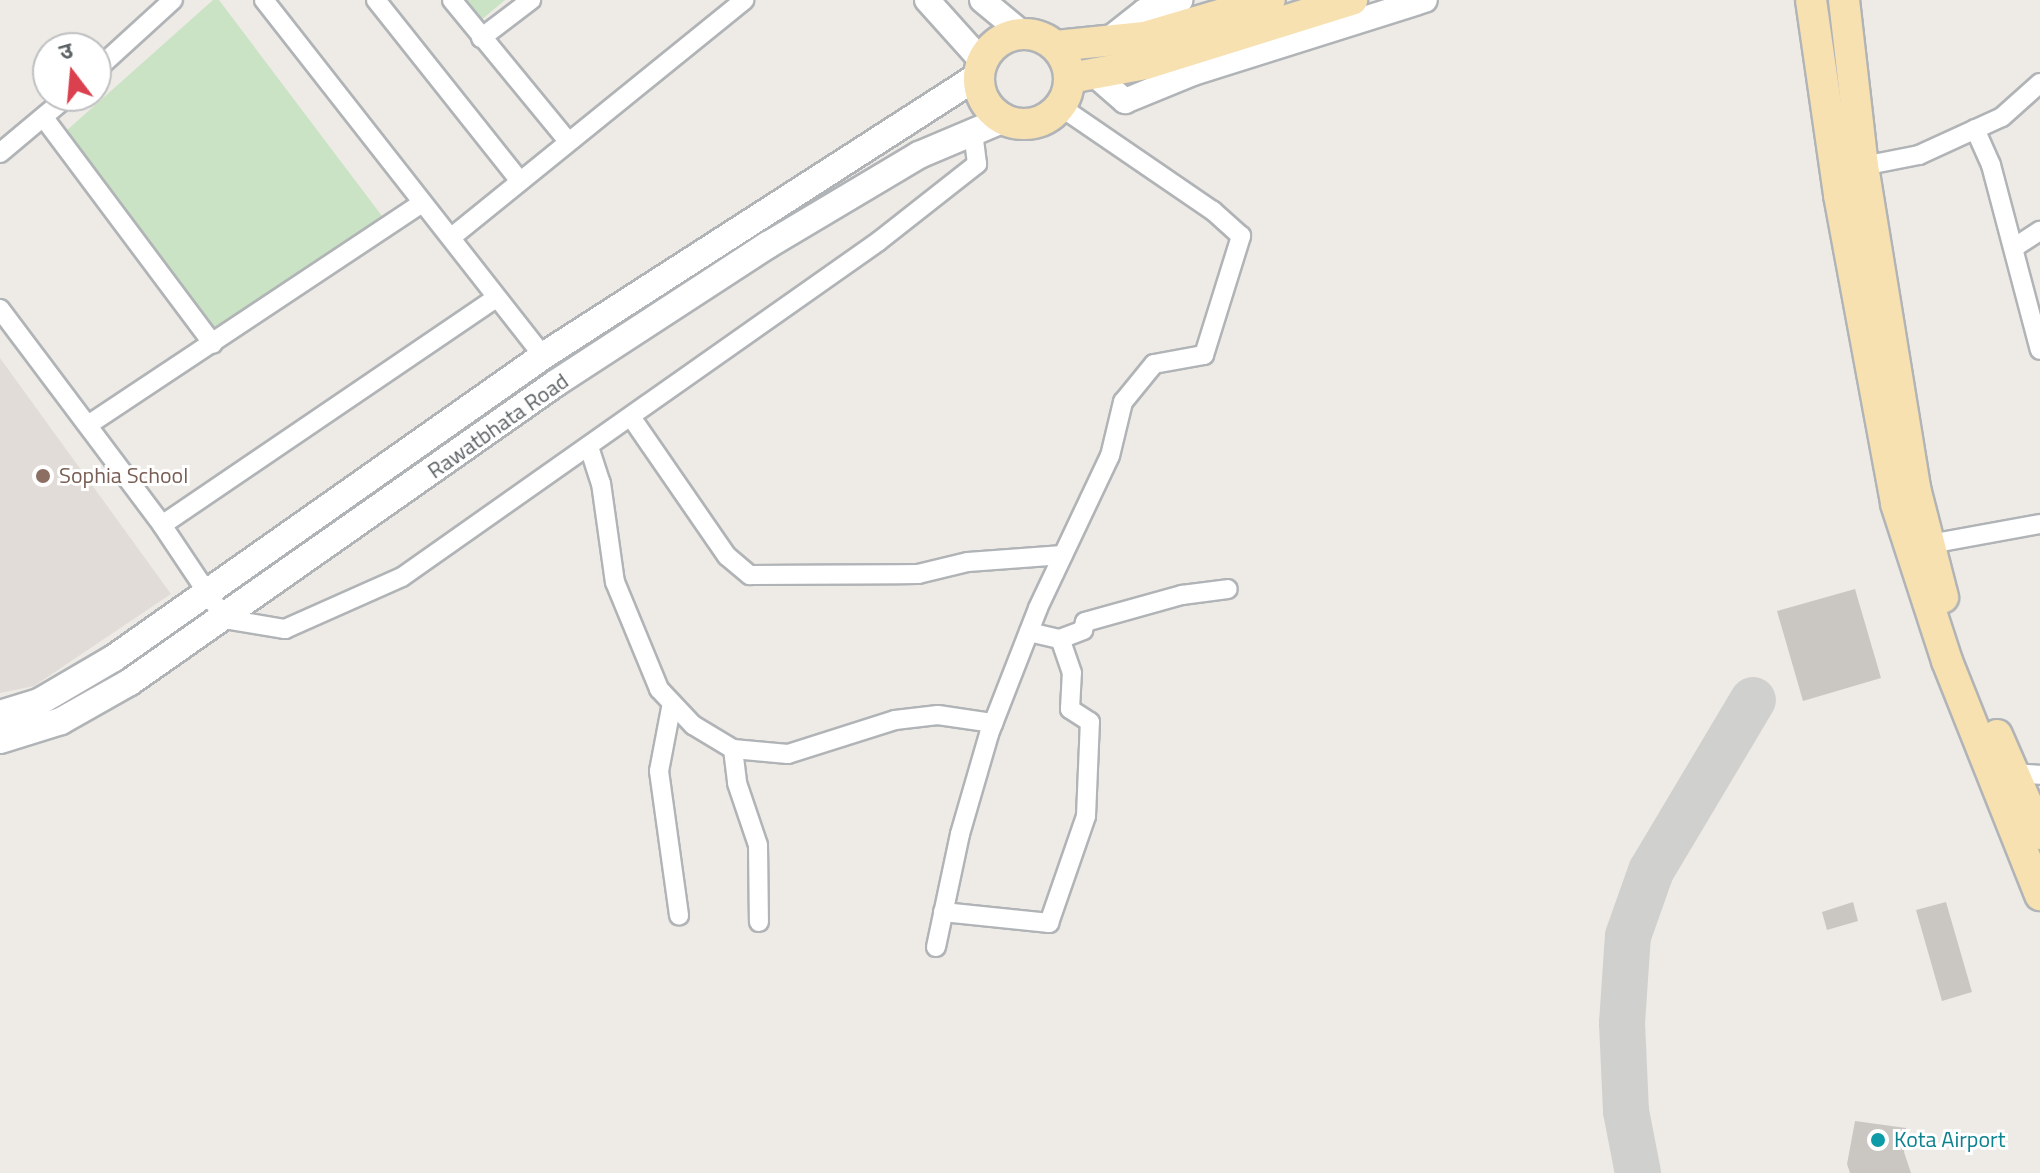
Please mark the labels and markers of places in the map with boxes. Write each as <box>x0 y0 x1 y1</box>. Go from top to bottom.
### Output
place label: Sophia School <box>59 463 188 489</box>
marker: Sophia School <box>34 467 52 485</box>
place label: Kota Airport <box>1894 1127 2005 1153</box>
marker: Kota Airport <box>1869 1131 1887 1149</box>

